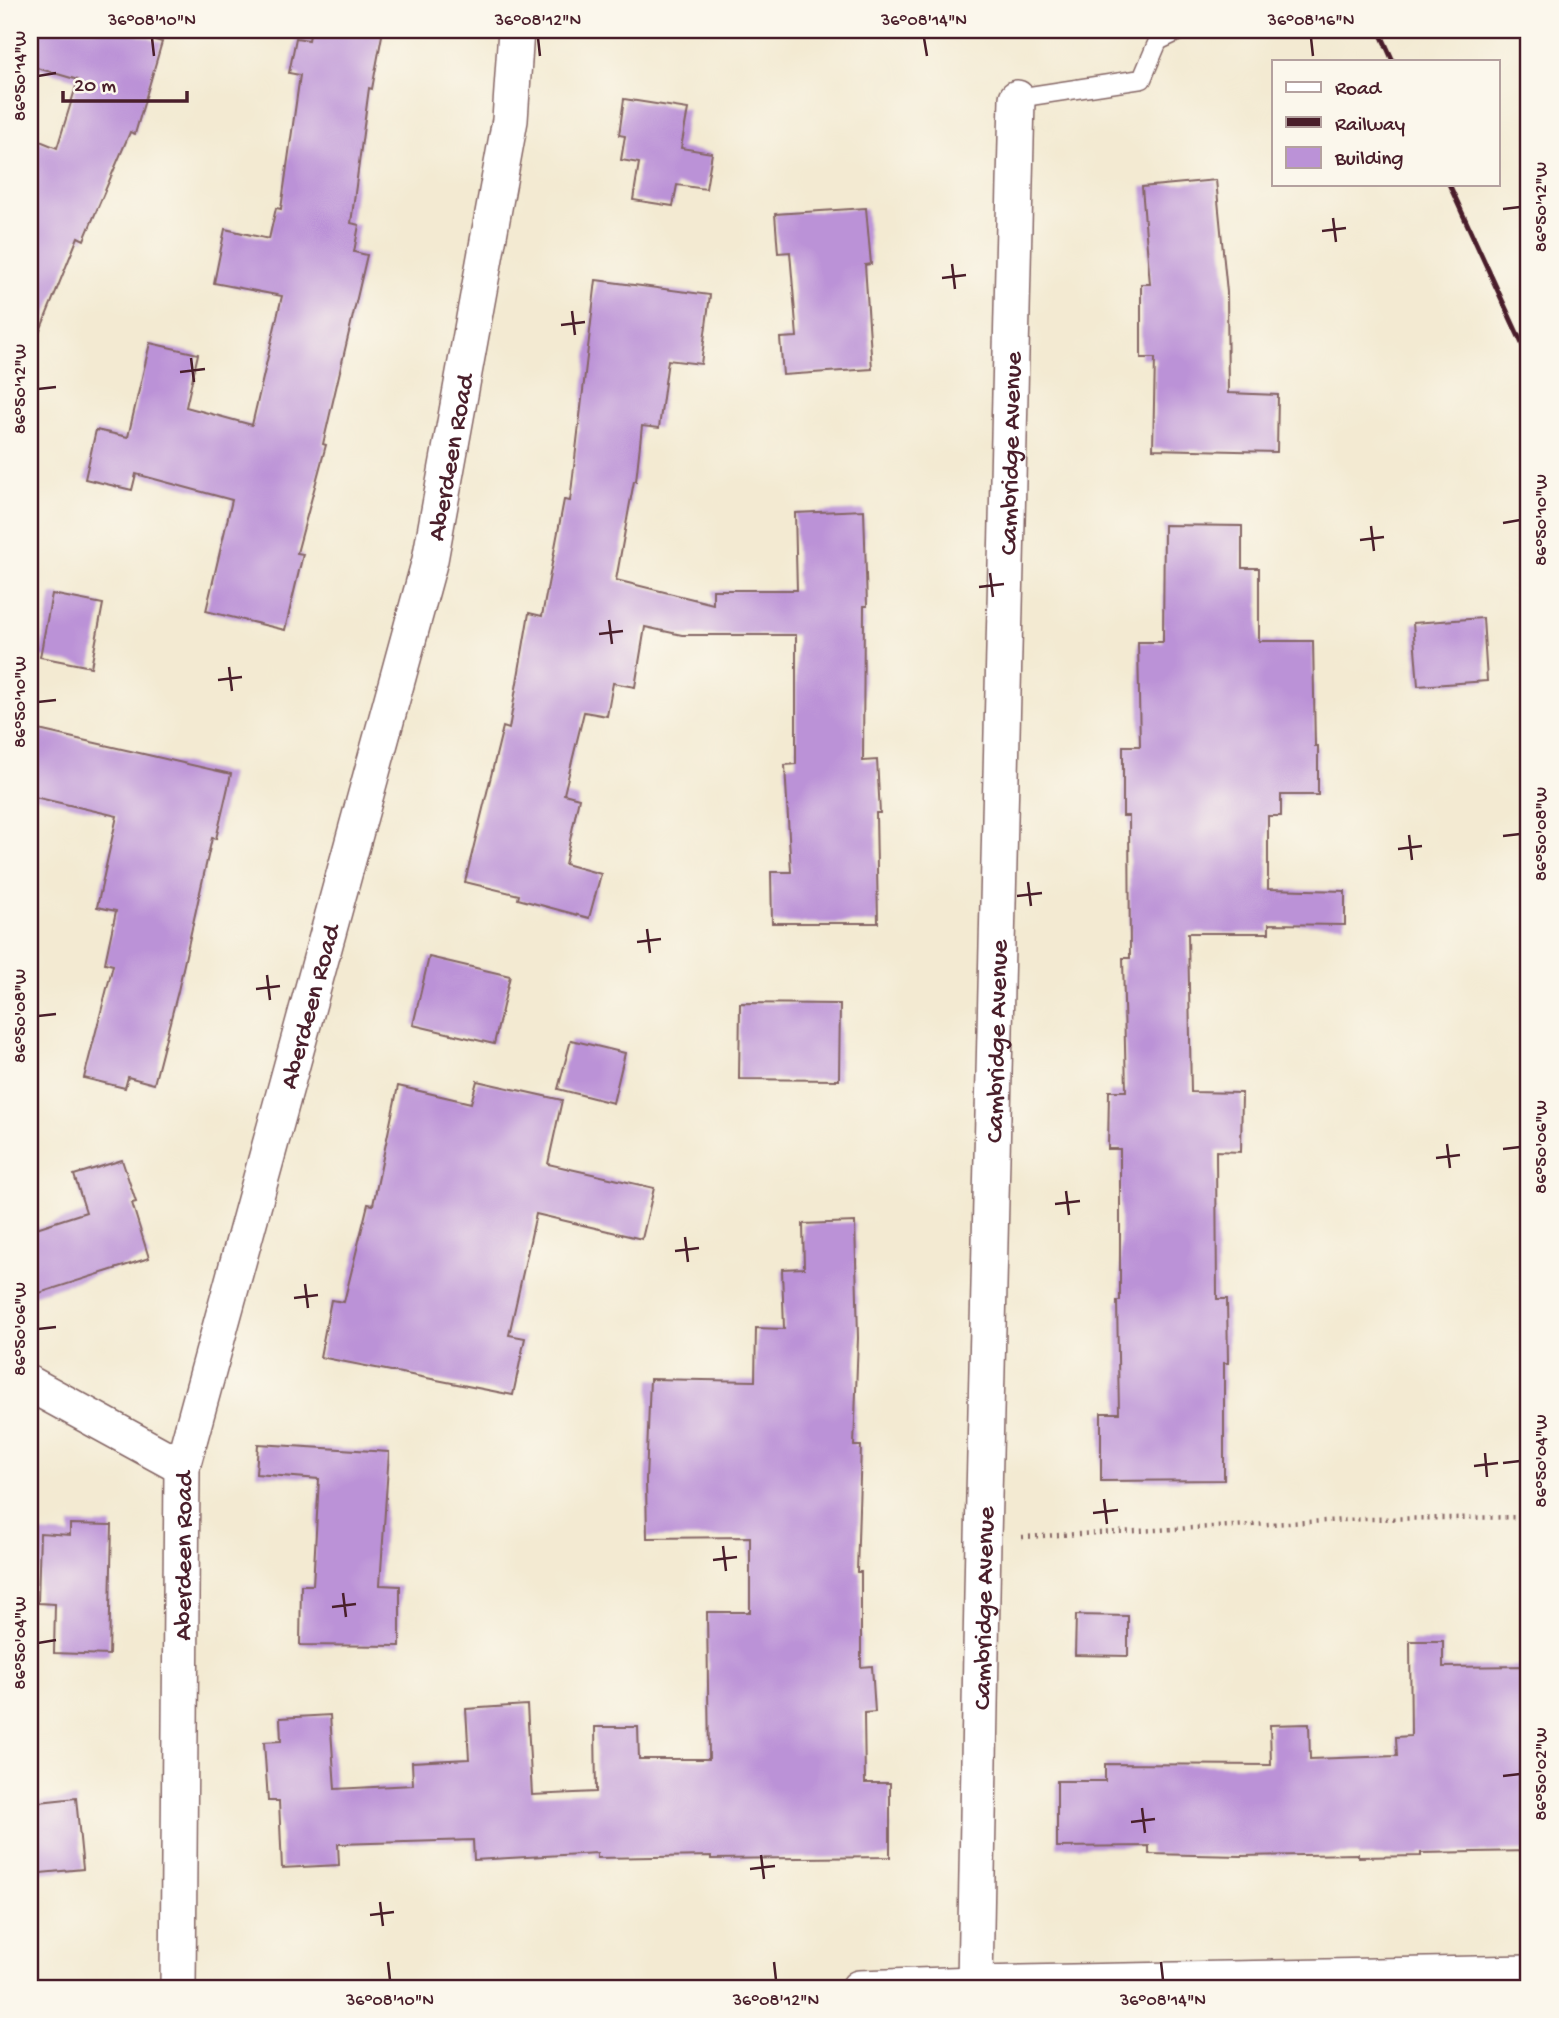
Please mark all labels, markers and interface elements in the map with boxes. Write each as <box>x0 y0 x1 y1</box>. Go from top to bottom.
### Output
text: 36°08'10"N <box>107 11 196 32</box>
text: 36°08'12"N <box>494 11 581 32</box>
text: 36°08'14"N <box>880 11 967 32</box>
text: 36°08'16"N <box>1267 11 1354 32</box>
text: 86°50'14"W <box>11 31 32 121</box>
scale bar <box>63 60 187 104</box>
legend <box>1272 60 1500 186</box>
text: 20 m <box>74 75 116 100</box>
text: Road <box>1335 78 1383 103</box>
text: Railway <box>1335 114 1405 139</box>
text: Building <box>1334 148 1404 173</box>
text: 86°50'12"W <box>1532 162 1553 252</box>
text: 86°50'12"W <box>11 344 32 434</box>
street label: Cambridge Avenue <box>995 351 1031 556</box>
street label: Aberdeen Road <box>423 370 484 544</box>
text: 86°50'10"W <box>1532 474 1553 566</box>
text: 86°50'10"W <box>11 656 32 748</box>
text: 86°50'08"W <box>1532 787 1553 881</box>
street label: Aberdeen Road <box>275 920 350 1093</box>
street label: Cambridge Avenue <box>981 939 1017 1143</box>
text: 86°50'08"W <box>11 969 32 1063</box>
text: 86°50'06"W <box>1532 1100 1553 1194</box>
text: 86°50'06"W <box>11 1282 32 1376</box>
text: 86°50'04"W <box>1532 1415 1553 1507</box>
street label: Aberdeen Road <box>170 1470 202 1641</box>
street label: Cambridge Avenue <box>969 1506 1004 1710</box>
text: 86°50'04"W <box>11 1597 32 1689</box>
text: 86°50'02"W <box>1532 1727 1553 1821</box>
text: 36°08'10"N <box>345 1991 434 2012</box>
text: 36°08'12"N <box>732 1991 819 2012</box>
text: 36°08'14"N <box>1119 1991 1206 2012</box>

